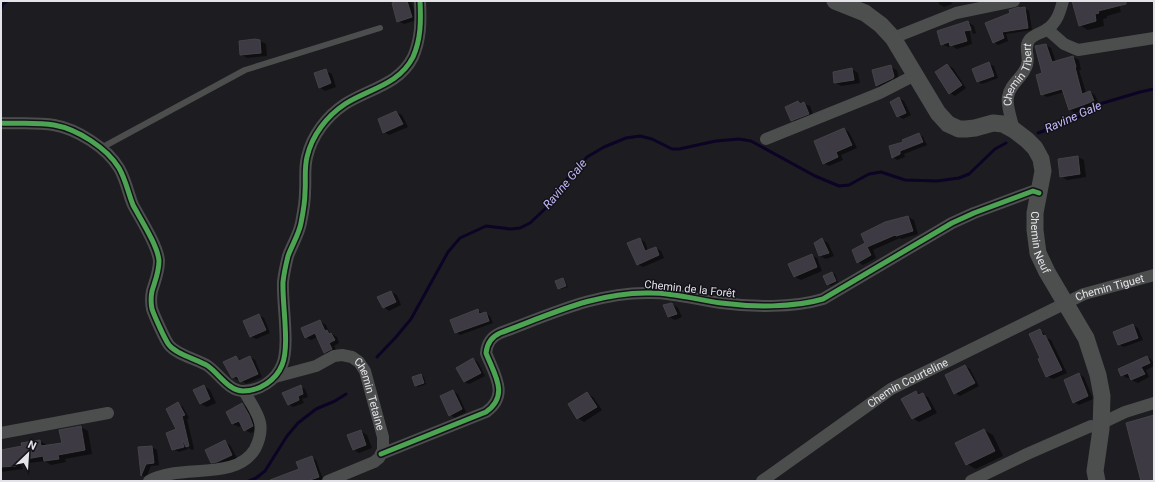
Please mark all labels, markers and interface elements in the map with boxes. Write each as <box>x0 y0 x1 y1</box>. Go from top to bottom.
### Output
street label: Chemin Tibert <box>1001 41 1034 106</box>
water label: Ravine Gale <box>1042 98 1104 136</box>
water label: Ravine Gale <box>540 156 590 212</box>
street label: Chemin Neuf <box>1029 211 1053 276</box>
street label: Chemin Tiguet <box>1073 271 1146 304</box>
street label: Chemin de la Forêt <box>644 278 737 300</box>
street label: Chemin Tetaine <box>352 354 387 432</box>
street label: Chemin Courteline <box>865 355 950 410</box>
north arrow <box>8 434 48 474</box>
text: N <box>26 438 38 453</box>

